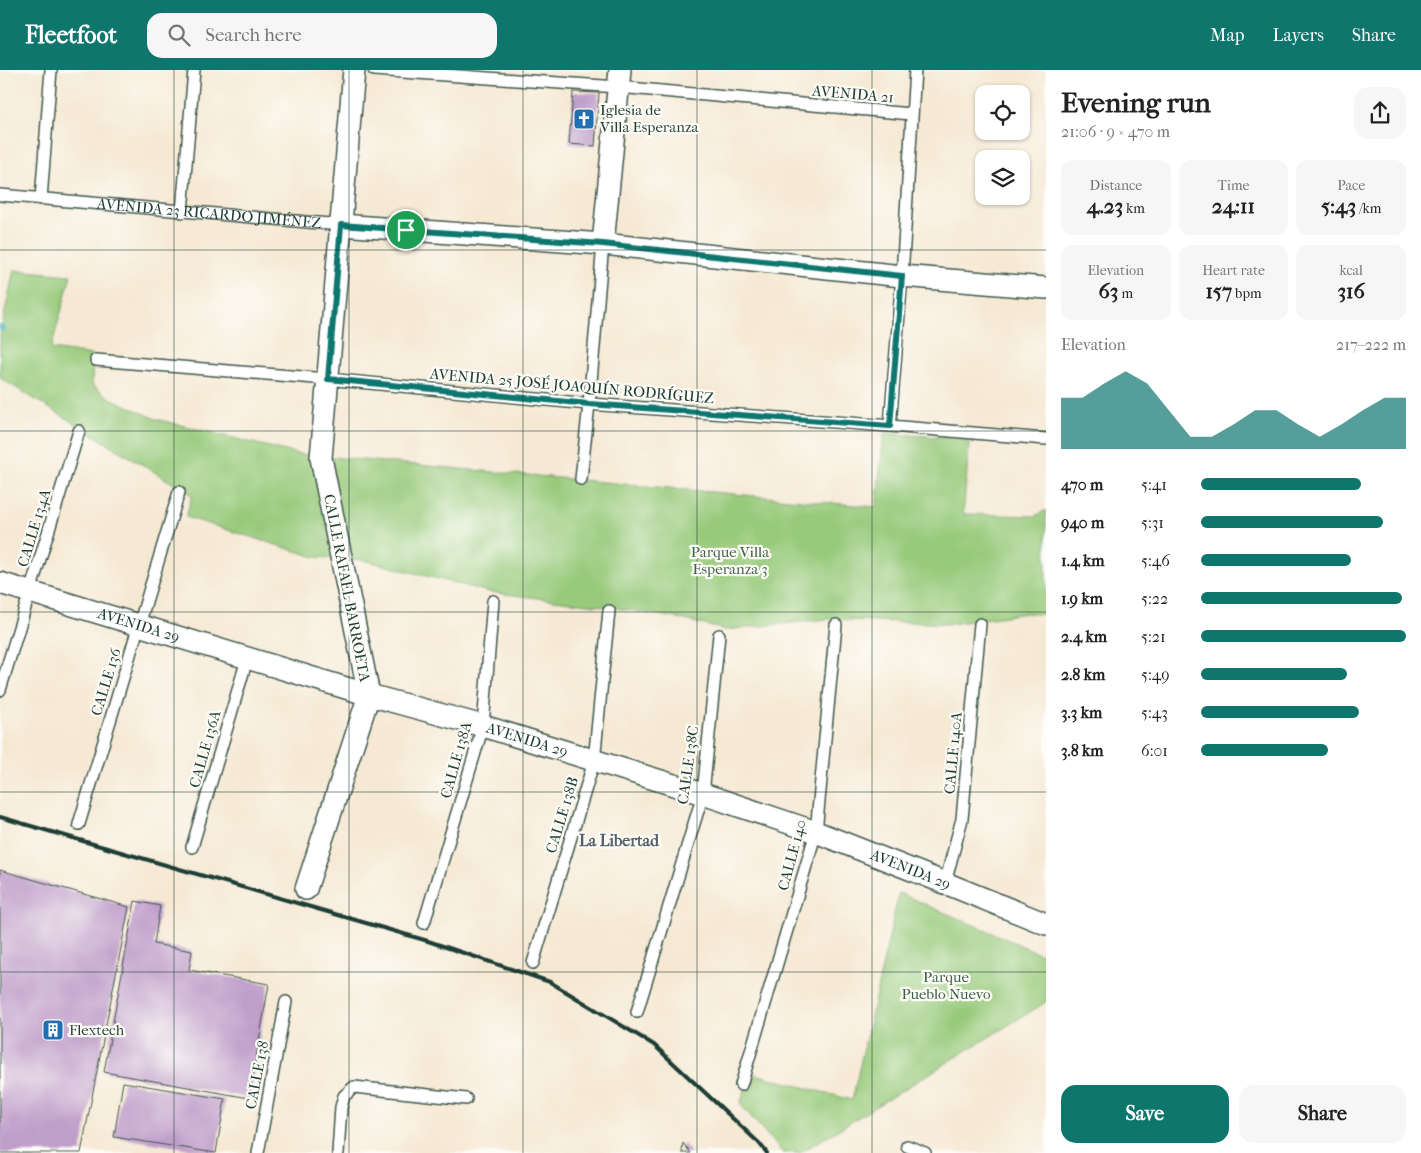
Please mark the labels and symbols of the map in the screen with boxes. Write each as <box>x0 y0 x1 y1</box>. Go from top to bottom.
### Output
street label: AVENIDA 21 <box>810 81 895 107</box>
place label: Iglesia de Villa Esperanza <box>599 101 700 136</box>
church icon: Iglesia de Villa Esperanza <box>572 107 596 131</box>
street label: AVENIDA 23 RICARDO JIMÉNEZ <box>95 194 322 232</box>
pin <box>385 209 427 251</box>
street label: AVENIDA 25 JOSÉ JOAQUÍN RODRÍGUEZ <box>428 365 715 407</box>
street label: CALLE 134A <box>14 487 54 569</box>
street label: CALLE RAFAEL BARROETA <box>320 493 374 684</box>
park label: Parque Villa Esperanza 3 <box>691 543 770 578</box>
street label: AVENIDA 29 <box>95 604 182 646</box>
street label: CALLE 136 <box>87 645 125 718</box>
street label: CALLE 136A <box>185 708 225 790</box>
street label: CALLE 140A <box>940 711 966 795</box>
street label: AVENIDA 29 <box>483 718 570 761</box>
street label: CALLE 138A <box>436 719 476 800</box>
street label: CALLE 138C <box>674 724 702 806</box>
street label: CALLE 138B <box>542 775 582 855</box>
street label: CALLE 140 <box>774 818 810 892</box>
district label: La Libertad <box>579 831 660 850</box>
street label: AVENIDA 29 <box>867 845 953 893</box>
park label: Parque Pueblo Nuevo <box>901 968 991 1003</box>
building icon: Flextech <box>41 1018 65 1042</box>
place label: Flextech <box>69 1021 125 1039</box>
street label: CALLE 138 <box>242 1039 272 1111</box>

